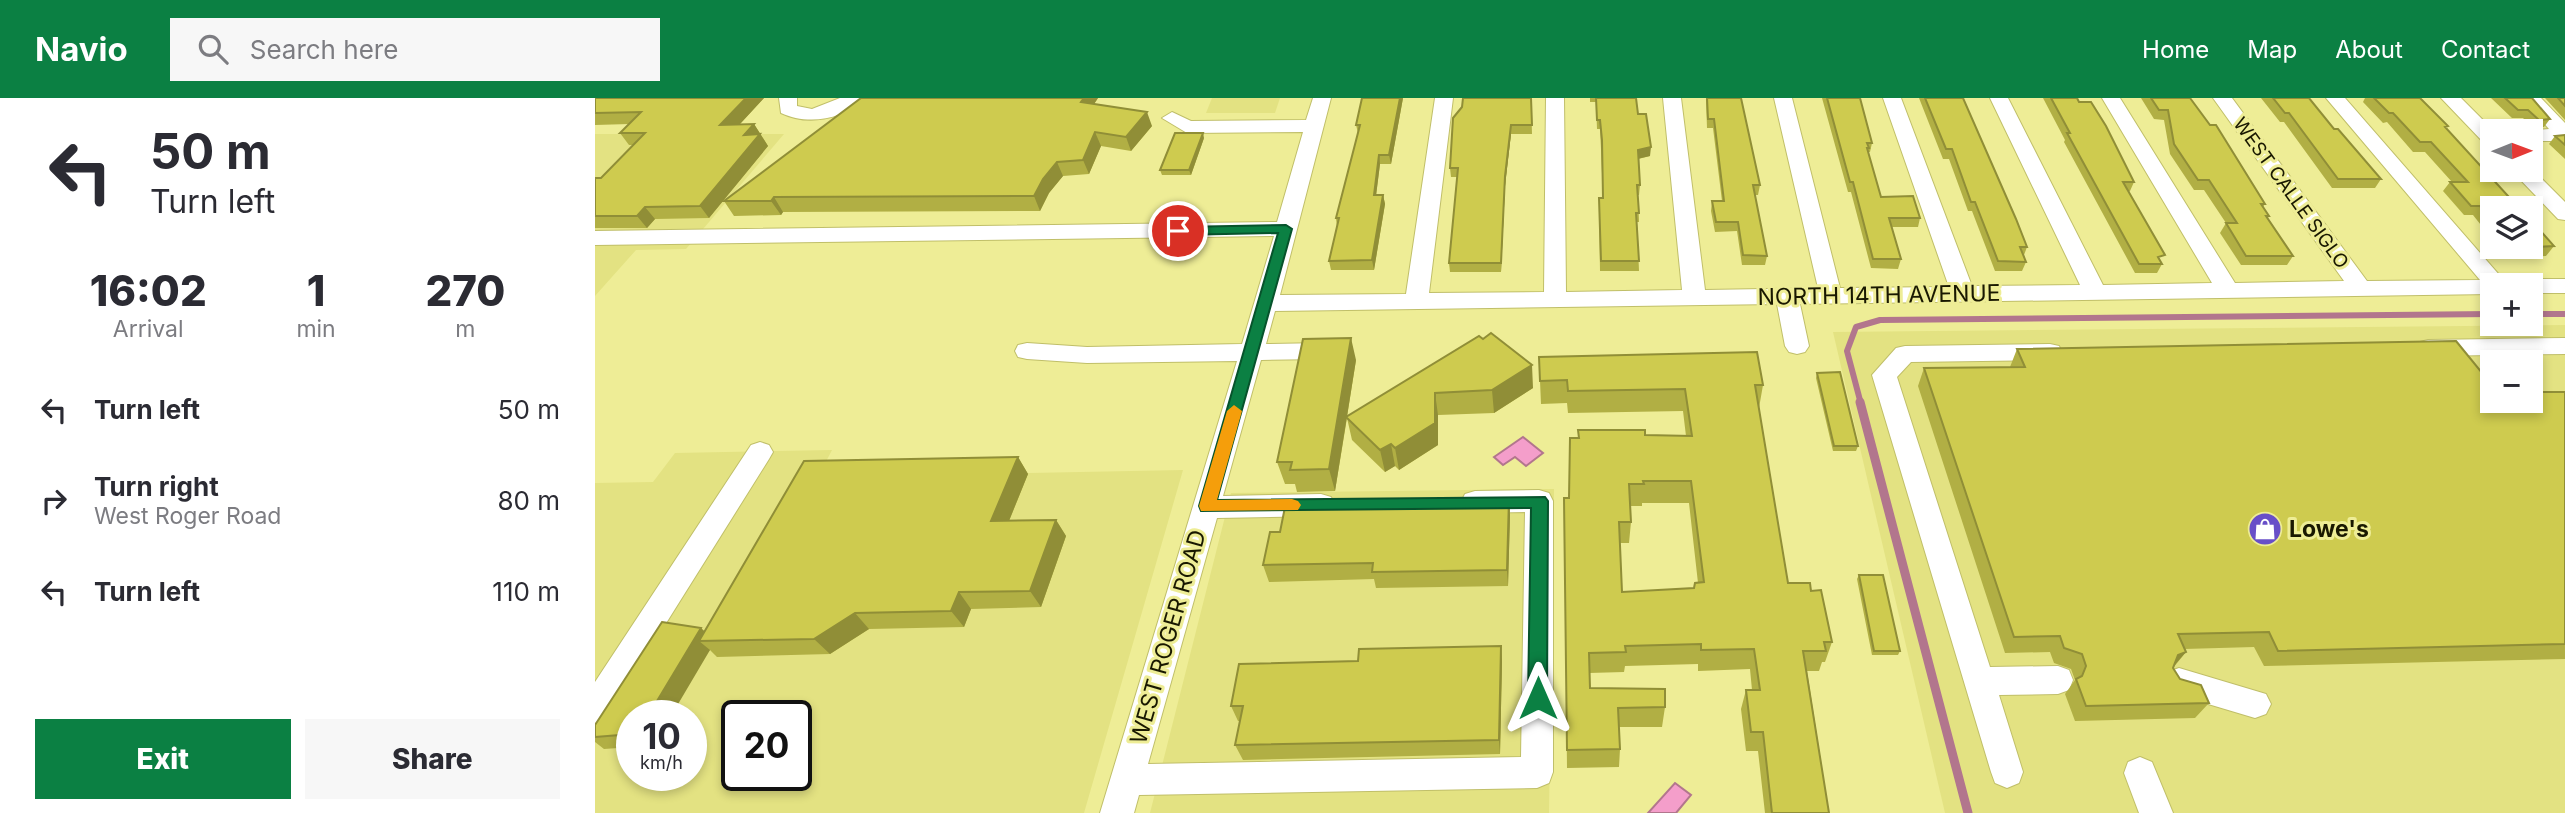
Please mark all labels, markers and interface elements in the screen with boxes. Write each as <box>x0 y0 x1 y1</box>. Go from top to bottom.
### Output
search box <box>170 18 660 81</box>
text: Navio <box>35 29 128 69</box>
icon: search <box>194 30 232 68</box>
text: Search here <box>250 34 398 65</box>
text: Home <box>2142 35 2209 64</box>
text: Map <box>2247 35 2297 64</box>
text: About <box>2335 35 2403 64</box>
text: Contact <box>2441 35 2530 64</box>
street label: WEST CALLE SIGLO <box>2228 113 2354 273</box>
north arrow <box>2480 119 2543 182</box>
map controls <box>2480 119 2543 413</box>
text: 50 m <box>150 122 271 181</box>
icon: left <box>35 126 126 217</box>
text: Turn left <box>150 182 275 221</box>
button: layers <box>2480 196 2543 259</box>
pin <box>1148 201 1208 261</box>
icon: arrive <box>1159 212 1197 250</box>
text: 16:02 <box>90 265 207 316</box>
text: 1 <box>307 265 325 316</box>
text: 270 <box>425 265 505 316</box>
button: + <box>2480 273 2543 336</box>
street label: NORTH 14TH AVENUE <box>1757 279 2001 311</box>
text: Arrival <box>113 315 184 343</box>
text: min <box>296 315 336 343</box>
text: m <box>455 315 475 343</box>
button: − <box>2480 350 2543 413</box>
icon: left <box>35 391 73 429</box>
text: Turn left <box>94 394 200 425</box>
text: 50 m <box>498 394 560 425</box>
text: Turn right <box>94 471 219 502</box>
icon: right <box>35 482 73 520</box>
text: 80 m <box>497 485 560 516</box>
text: West Roger Road <box>94 502 281 530</box>
shop icon: Lowe's <box>2246 510 2284 548</box>
place label: Lowe's <box>2289 515 2369 543</box>
street label: WEST ROGER ROAD <box>1124 527 1212 747</box>
icon: left <box>35 573 73 611</box>
text: Turn left <box>94 576 200 607</box>
text: 110 m <box>492 576 560 607</box>
position arrow <box>1501 661 1575 735</box>
speed limit sign: 20 <box>721 700 812 791</box>
text: 10 <box>642 715 681 757</box>
button: Exit <box>35 719 291 799</box>
button: Share <box>305 719 560 799</box>
text: km/h <box>640 752 683 773</box>

